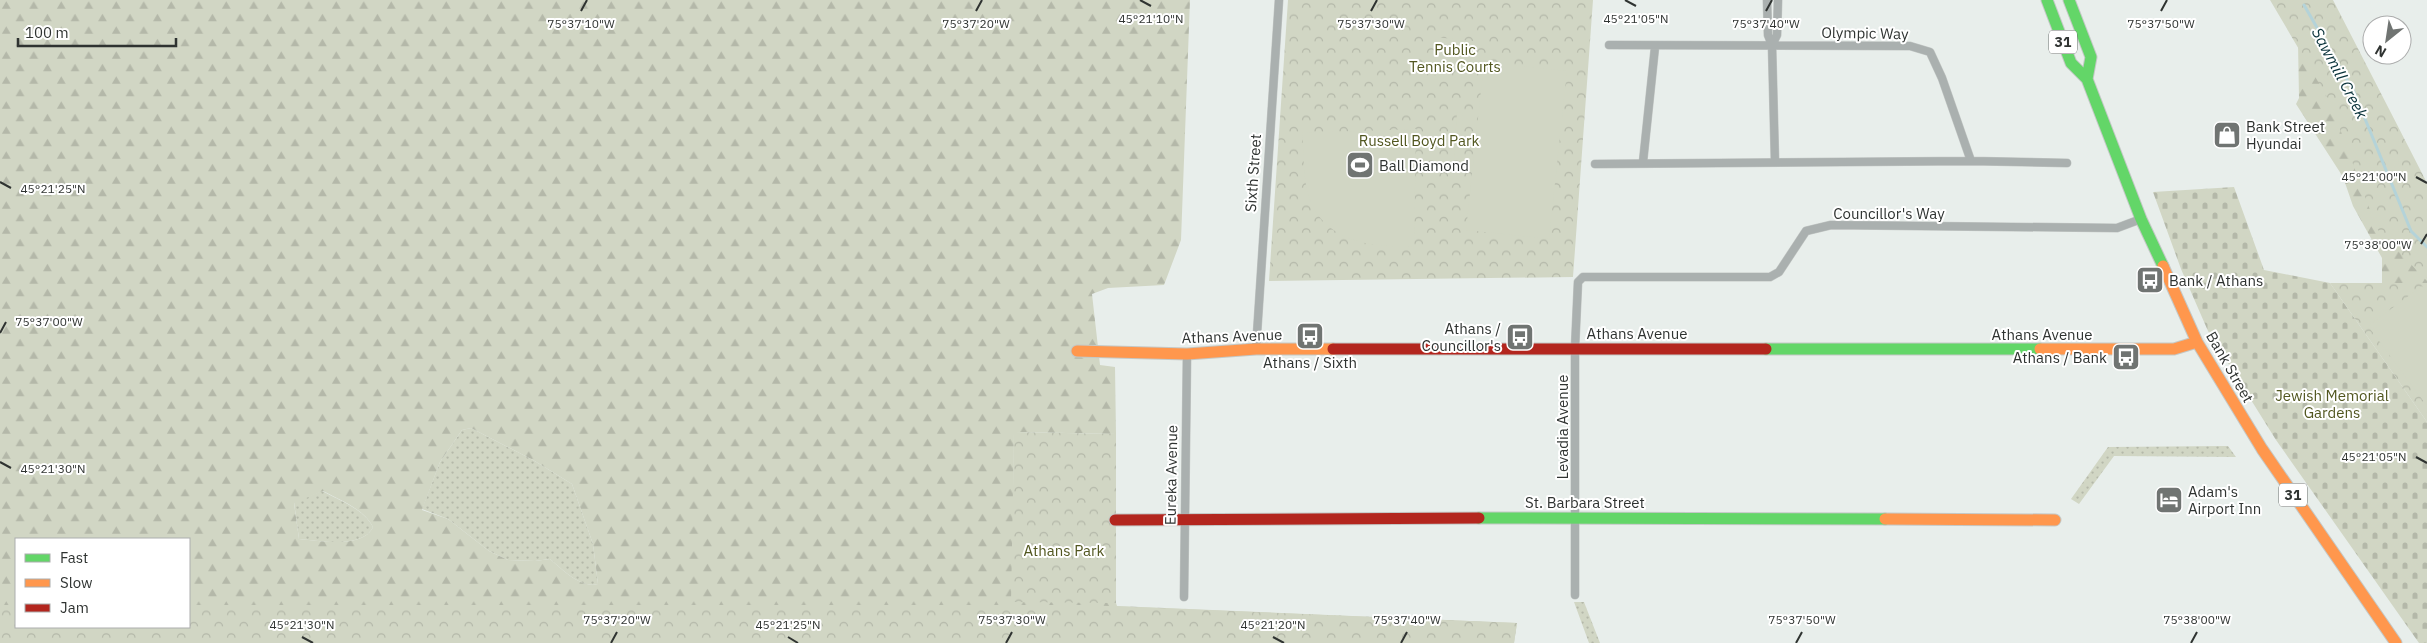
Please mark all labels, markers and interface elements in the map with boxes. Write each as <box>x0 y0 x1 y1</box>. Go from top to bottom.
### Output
text: 45°21'10"N <box>1118 11 1184 26</box>
text: 45°21'05"N <box>1603 11 1669 26</box>
scale bar <box>18 15 175 47</box>
north arrow <box>2362 15 2412 65</box>
text: 75°37'10"W <box>547 16 615 31</box>
text: 75°37'20"W <box>942 16 1010 31</box>
text: 75°37'30"W <box>1337 16 1405 31</box>
text: 75°37'40"W <box>1732 16 1800 31</box>
text: 75°37'50"W <box>2127 16 2195 31</box>
text: 100 m <box>25 23 69 42</box>
street label: Olympic Way <box>1821 23 1909 43</box>
water label: Sawmill Creek <box>2308 24 2373 123</box>
road number: 31 <box>2049 31 2077 54</box>
park label: Public Tennis Courts <box>1409 40 1501 76</box>
text: N <box>2372 41 2389 62</box>
place label: Bank Street Hyundai <box>2246 117 2325 153</box>
shop icon: Bank Street Hyundai <box>2212 120 2242 150</box>
park label: Russell Boyd Park <box>1359 131 1479 150</box>
street label: Sixth Street <box>1241 133 1265 213</box>
sports icon: Ball Diamond <box>1345 150 1375 180</box>
place label: Ball Diamond <box>1379 156 1469 175</box>
text: 45°21'00"N <box>2341 169 2407 184</box>
text: 45°21'25"N <box>20 181 86 196</box>
street label: Councillor's Way <box>1833 204 1945 223</box>
text: 75°38'00"W <box>2344 237 2412 252</box>
bus stop icon: Bank / Athans <box>2135 265 2165 295</box>
place label: Bank / Athans <box>2169 271 2263 290</box>
text: 75°37'00"W <box>15 314 83 329</box>
place label: Athans / Councillor's <box>1422 319 1501 355</box>
bus stop icon: Athans / Sixth <box>1295 321 1325 351</box>
bus stop icon: Athans / Councillor's <box>1505 322 1535 352</box>
street label: Athans Avenue <box>1587 324 1687 343</box>
street label: Athans Avenue <box>1181 325 1283 347</box>
street label: Athans Avenue <box>1992 325 2092 344</box>
street label: Bank Street <box>2202 328 2258 406</box>
bus stop icon: Athans / Bank <box>2111 342 2141 372</box>
place label: Athans / Bank <box>2013 348 2107 367</box>
place label: Athans / Sixth <box>1263 353 1357 372</box>
street label: Levadia Avenue <box>1553 375 1572 479</box>
park label: Jewish Memorial Gardens <box>2275 386 2389 422</box>
street label: Eureka Avenue <box>1161 425 1181 525</box>
text: 45°21'05"N <box>2341 449 2407 464</box>
text: 45°21'30"N <box>20 461 86 476</box>
place label: Adam's Airport Inn <box>2188 482 2261 518</box>
road number: 31 <box>2279 484 2307 506</box>
hotel icon: Adam's Airport Inn <box>2154 485 2184 515</box>
street label: St. Barbara Street <box>1525 493 1645 512</box>
legend <box>15 538 190 628</box>
park label: Athans Park <box>1023 541 1105 560</box>
text: Fast <box>60 548 88 567</box>
text: Slow <box>60 573 93 592</box>
text: Jam <box>60 598 89 617</box>
text: 75°37'20"W <box>583 612 651 627</box>
text: 75°37'30"W <box>978 612 1046 627</box>
text: 75°37'40"W <box>1373 612 1441 627</box>
text: 75°37'50"W <box>1768 612 1836 627</box>
text: 75°38'00"W <box>2163 612 2231 627</box>
text: 45°21'30"N <box>269 617 335 632</box>
text: 45°21'25"N <box>755 617 821 632</box>
text: 45°21'20"N <box>1240 617 1306 632</box>

